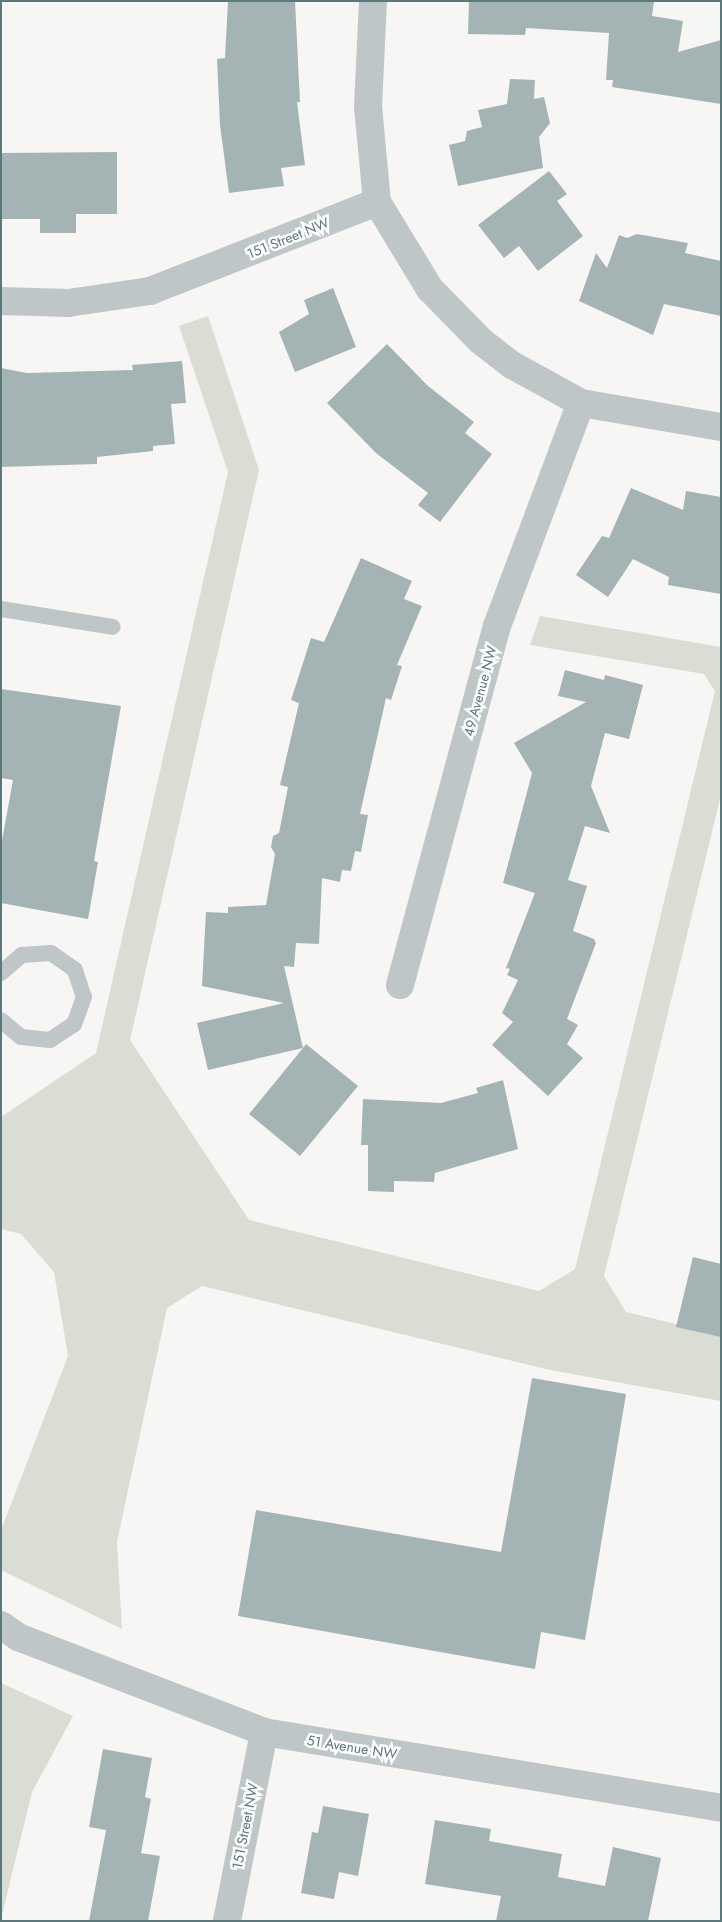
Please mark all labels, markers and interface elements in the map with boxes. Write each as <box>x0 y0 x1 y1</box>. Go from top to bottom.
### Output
street label: 151 Street NW <box>245 214 331 262</box>
street label: 49 Avenue NW <box>460 644 500 738</box>
street label: 51 Avenue NW <box>306 1732 398 1762</box>
street label: 151 Street NW <box>228 1782 262 1870</box>

